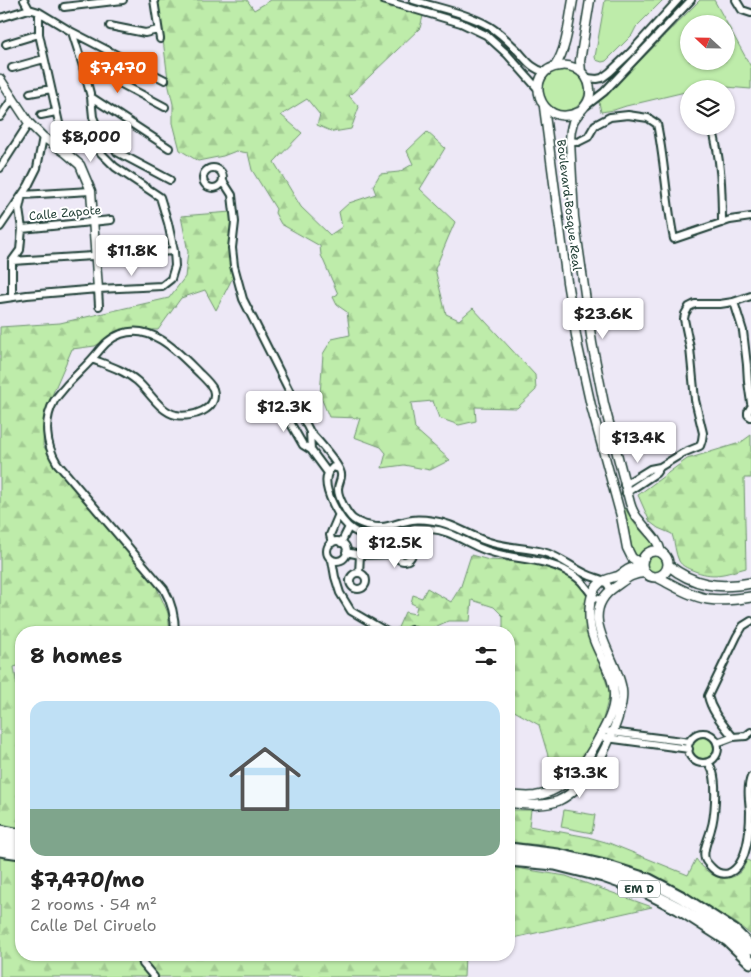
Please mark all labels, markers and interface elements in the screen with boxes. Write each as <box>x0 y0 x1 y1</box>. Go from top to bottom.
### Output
north arrow <box>680 15 735 70</box>
map controls <box>680 15 735 135</box>
pin: $7,470 <box>77 52 159 94</box>
text: $7,470 <box>90 57 147 78</box>
button: layers <box>680 80 735 135</box>
pin: $8,000 <box>50 120 132 163</box>
text: $8,000 <box>61 126 121 147</box>
street label: Boulevard Bosque Real <box>553 138 585 272</box>
street label: Calle Zapote <box>28 202 102 224</box>
pin: $11.8K <box>91 234 173 277</box>
text: $11.8K <box>107 240 157 261</box>
pin: $23.6K <box>562 298 644 340</box>
text: $23.6K <box>574 303 632 324</box>
pin: $12.3K <box>243 390 325 433</box>
text: $12.3K <box>257 396 311 417</box>
pin: $13.4K <box>597 422 679 464</box>
text: $13.4K <box>611 427 665 448</box>
pin: $12.5K <box>354 526 436 569</box>
text: $12.5K <box>368 532 422 553</box>
text: 8 homes <box>30 642 122 670</box>
icon: filters <box>472 642 500 670</box>
icon: home <box>220 734 310 824</box>
pin: $13.3K <box>539 756 621 799</box>
text: $13.3K <box>553 762 607 783</box>
text: $7,470/mo <box>30 866 145 894</box>
road number: EM D <box>618 881 660 898</box>
text: 2 rooms · 54 m² <box>30 894 157 915</box>
text: Calle Del Ciruelo <box>30 915 156 936</box>

